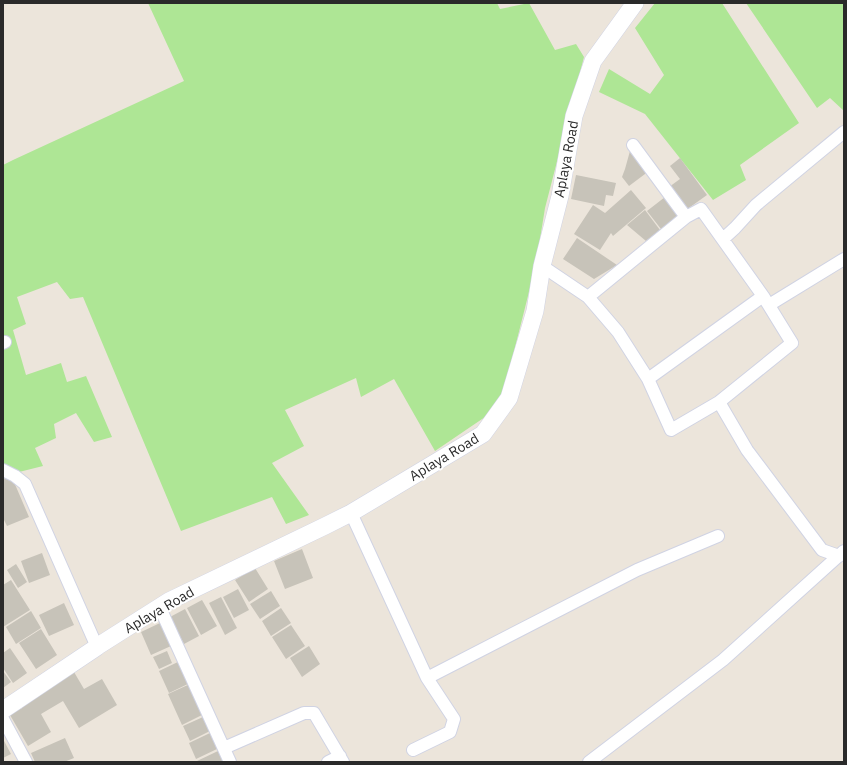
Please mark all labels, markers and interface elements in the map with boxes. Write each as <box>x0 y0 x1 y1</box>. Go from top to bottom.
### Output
street label: Aplaya Road <box>550 119 582 199</box>
street label: Aplaya Road <box>406 429 482 485</box>
street label: Aplaya Road <box>121 583 197 637</box>

